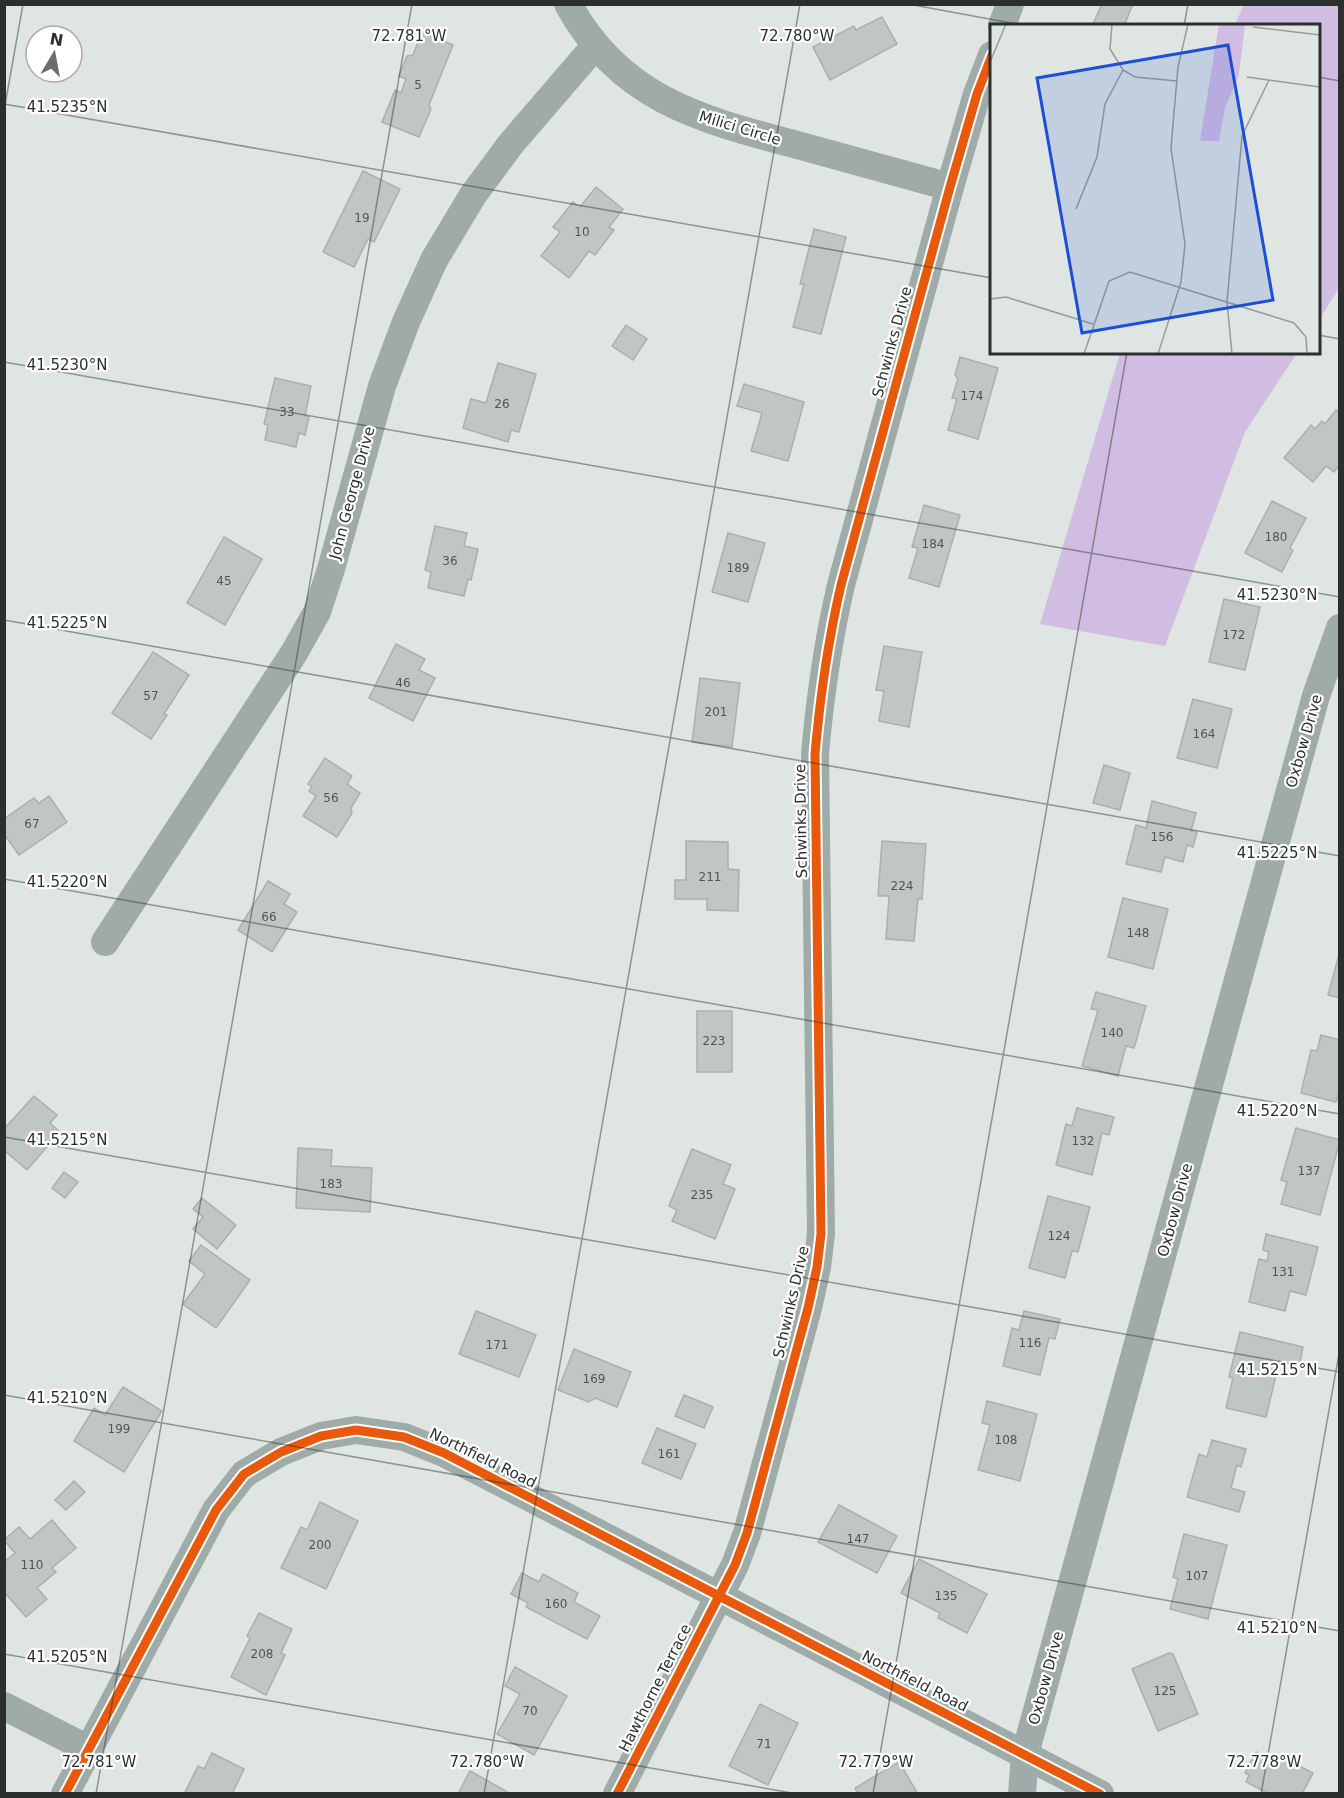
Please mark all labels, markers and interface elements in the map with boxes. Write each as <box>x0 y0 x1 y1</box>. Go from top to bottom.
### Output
north arrow <box>24 24 84 84</box>
inset map <box>990 24 1320 354</box>
text: 72.781°W <box>372 27 447 45</box>
text: 72.780°W <box>760 27 835 45</box>
text: N <box>48 29 65 50</box>
house number: 5 <box>414 78 422 92</box>
text: 41.5235°N <box>27 98 107 116</box>
street label: Milici Circle <box>697 107 783 149</box>
house number: 19 <box>354 211 370 225</box>
house number: 10 <box>574 225 590 239</box>
street label: Schwinks Drive <box>868 284 916 400</box>
text: 41.5230°N <box>27 356 107 374</box>
house number: 174 <box>961 389 983 403</box>
house number: 26 <box>494 397 510 411</box>
house number: 33 <box>279 405 295 419</box>
street label: John George Drive <box>325 425 378 562</box>
house number: 180 <box>1265 530 1287 544</box>
house number: 184 <box>922 537 944 551</box>
house number: 36 <box>442 554 458 568</box>
house number: 189 <box>727 561 749 575</box>
house number: 45 <box>216 574 232 588</box>
text: 41.5230°N <box>1237 586 1317 604</box>
text: 41.5225°N <box>27 614 107 632</box>
house number: 172 <box>1223 628 1245 642</box>
house number: 46 <box>395 676 411 690</box>
house number: 57 <box>143 689 159 703</box>
street label: Oxbow Drive <box>1282 692 1326 790</box>
house number: 201 <box>705 705 727 719</box>
house number: 164 <box>1193 727 1215 741</box>
street label: Schwinks Drive <box>791 764 811 878</box>
house number: 56 <box>323 791 339 805</box>
house number: 67 <box>24 817 40 831</box>
house number: 156 <box>1151 830 1173 844</box>
text: 41.5225°N <box>1237 844 1317 862</box>
house number: 211 <box>699 870 721 884</box>
text: 41.5220°N <box>27 873 107 891</box>
house number: 224 <box>891 879 913 893</box>
house number: 66 <box>261 910 277 924</box>
house number: 148 <box>1127 926 1149 940</box>
house number: 140 <box>1101 1026 1123 1040</box>
house number: 223 <box>703 1034 725 1048</box>
text: 41.5220°N <box>1237 1102 1317 1120</box>
text: 41.5215°N <box>27 1131 107 1149</box>
house number: 132 <box>1072 1134 1094 1148</box>
street label: Oxbow Drive <box>1154 1161 1196 1259</box>
house number: 137 <box>1298 1164 1320 1178</box>
house number: 183 <box>320 1177 342 1191</box>
house number: 235 <box>691 1188 713 1202</box>
house number: 124 <box>1048 1229 1070 1243</box>
street label: Schwinks Drive <box>769 1244 813 1360</box>
house number: 131 <box>1272 1265 1294 1279</box>
house number: 116 <box>1019 1336 1041 1350</box>
house number: 171 <box>486 1338 508 1352</box>
text: 41.5215°N <box>1237 1361 1317 1379</box>
house number: 169 <box>583 1372 605 1386</box>
text: 41.5210°N <box>27 1389 107 1407</box>
house number: 199 <box>108 1422 130 1436</box>
street label: Northfield Road <box>427 1424 539 1492</box>
house number: 108 <box>995 1433 1017 1447</box>
house number: 161 <box>658 1447 680 1461</box>
house number: 147 <box>847 1532 869 1546</box>
house number: 200 <box>309 1538 331 1552</box>
house number: 110 <box>21 1558 43 1572</box>
house number: 107 <box>1186 1569 1208 1583</box>
house number: 135 <box>935 1589 957 1603</box>
house number: 160 <box>545 1597 567 1611</box>
text: 41.5210°N <box>1237 1619 1317 1637</box>
street label: Hawthorne Terrace <box>615 1621 695 1755</box>
street label: Oxbow Drive <box>1025 1629 1067 1727</box>
street label: Northfield Road <box>859 1646 971 1716</box>
house number: 208 <box>251 1647 273 1661</box>
text: 41.5205°N <box>27 1648 107 1666</box>
house number: 125 <box>1154 1684 1176 1698</box>
house number: 70 <box>522 1704 538 1718</box>
house number: 71 <box>756 1737 772 1751</box>
text: 72.781°W <box>62 1753 137 1771</box>
text: 72.780°W <box>450 1753 525 1771</box>
text: 72.779°W <box>839 1753 914 1771</box>
text: 72.778°W <box>1227 1753 1302 1771</box>

